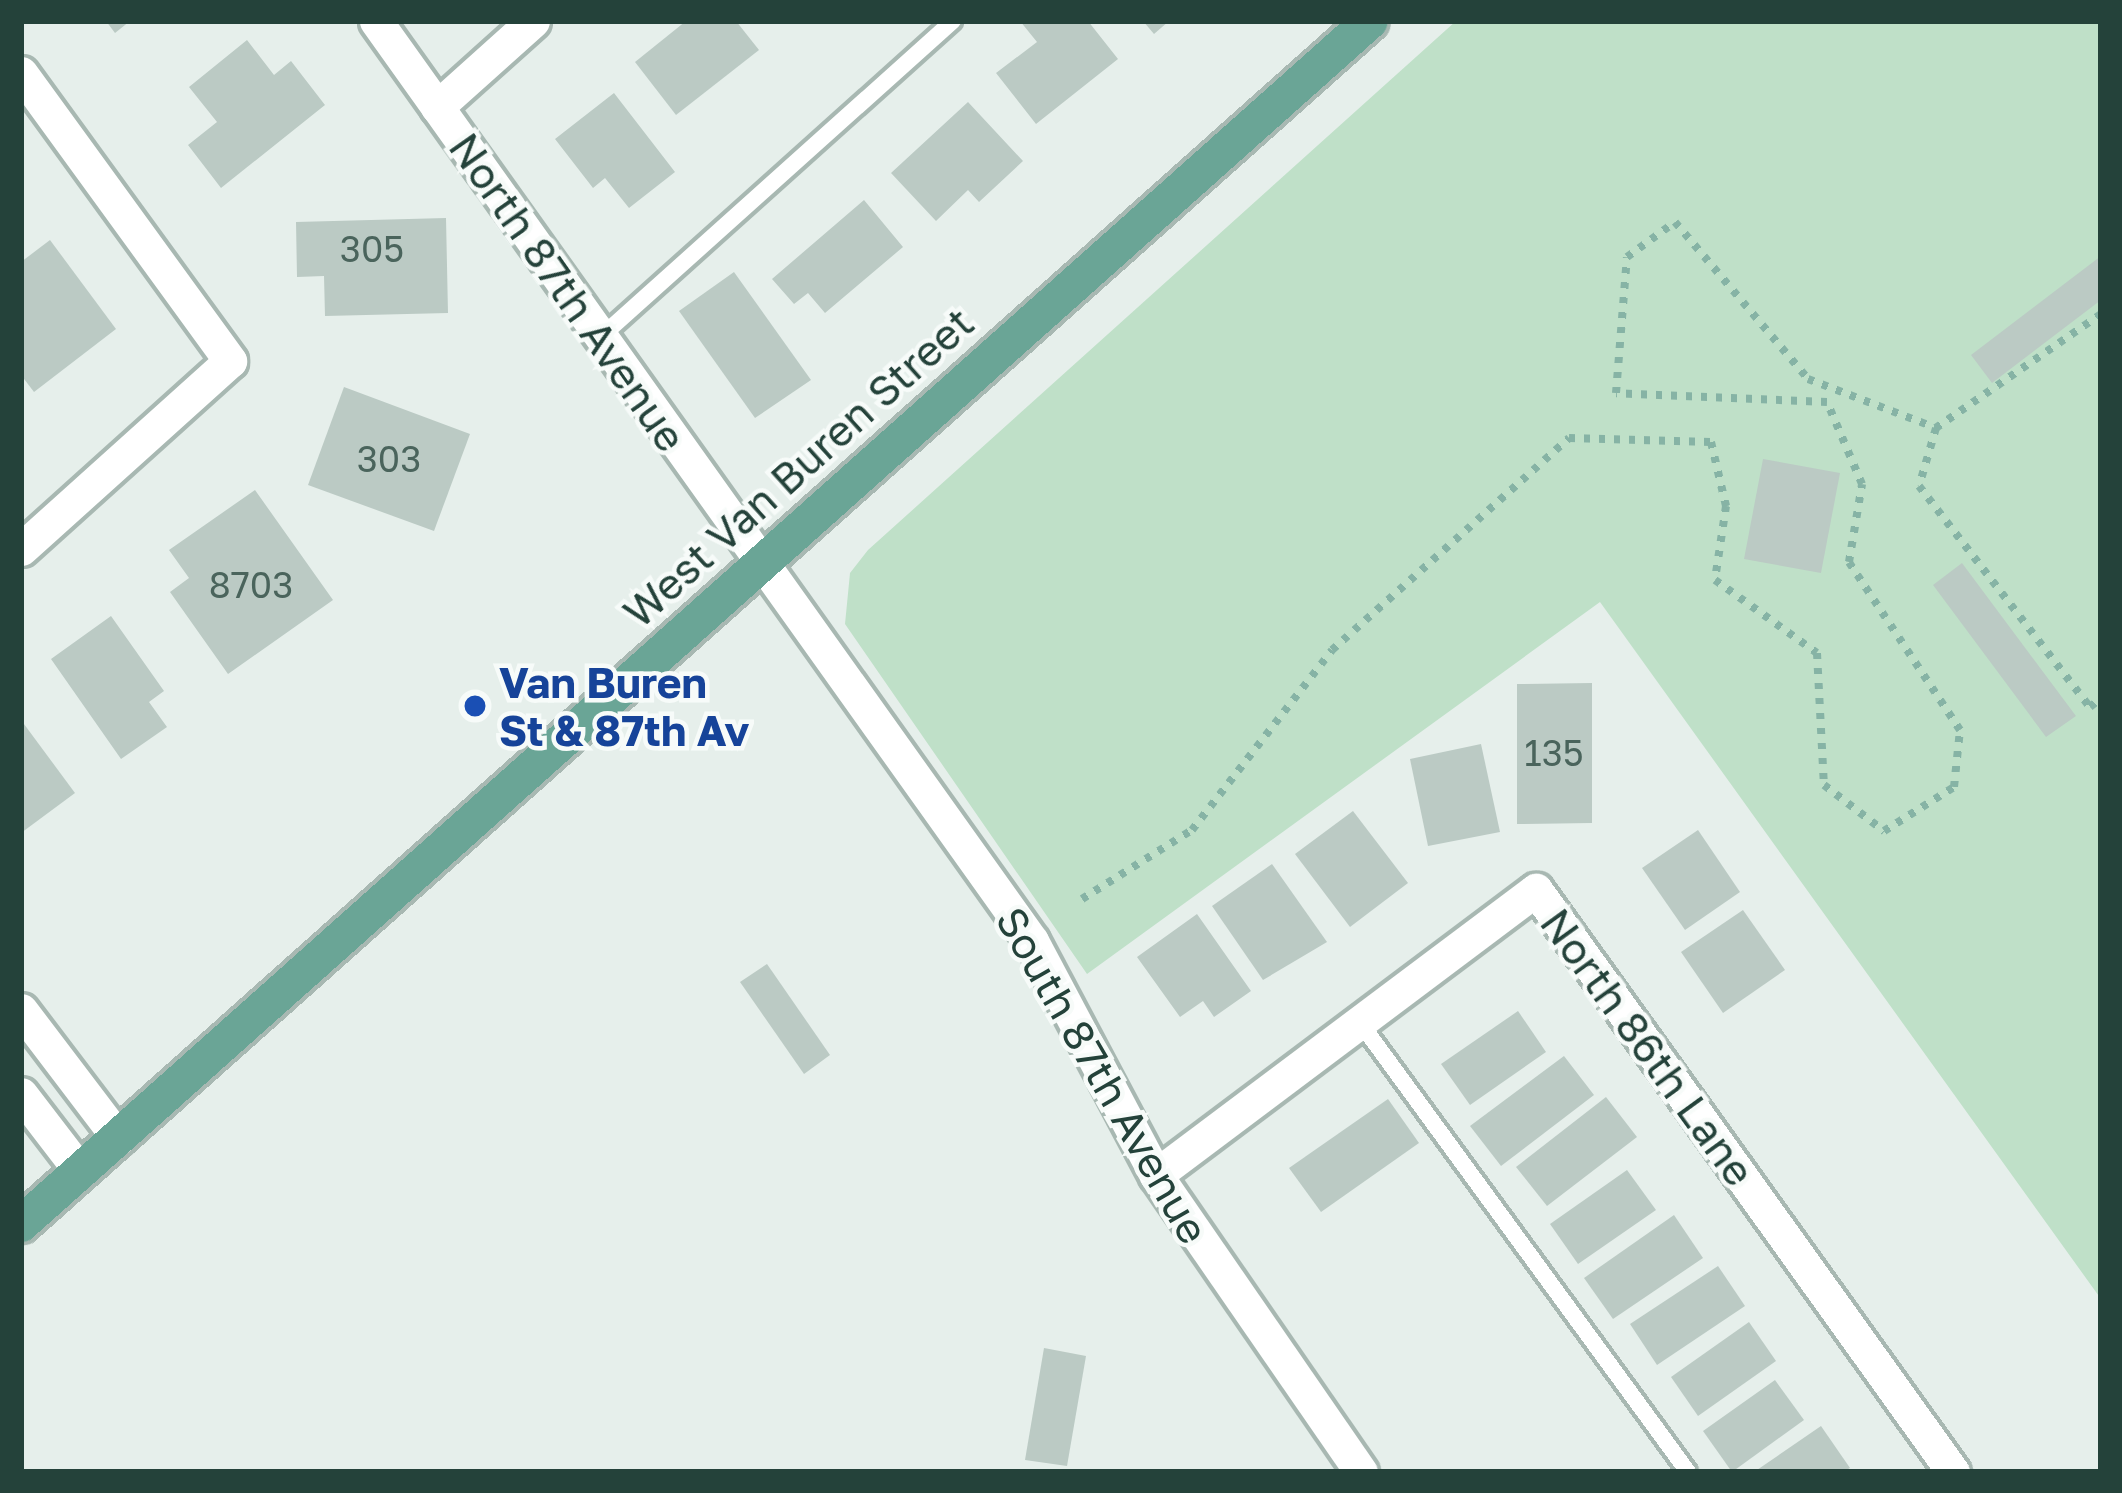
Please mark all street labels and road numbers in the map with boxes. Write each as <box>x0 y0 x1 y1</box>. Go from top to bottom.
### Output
street label: North 87th Avenue <box>439 123 697 461</box>
street label: West Van Buren Street <box>613 297 983 637</box>
street label: South 87th Avenue <box>986 898 1220 1252</box>
street label: North 86th Lane <box>1531 899 1765 1195</box>

